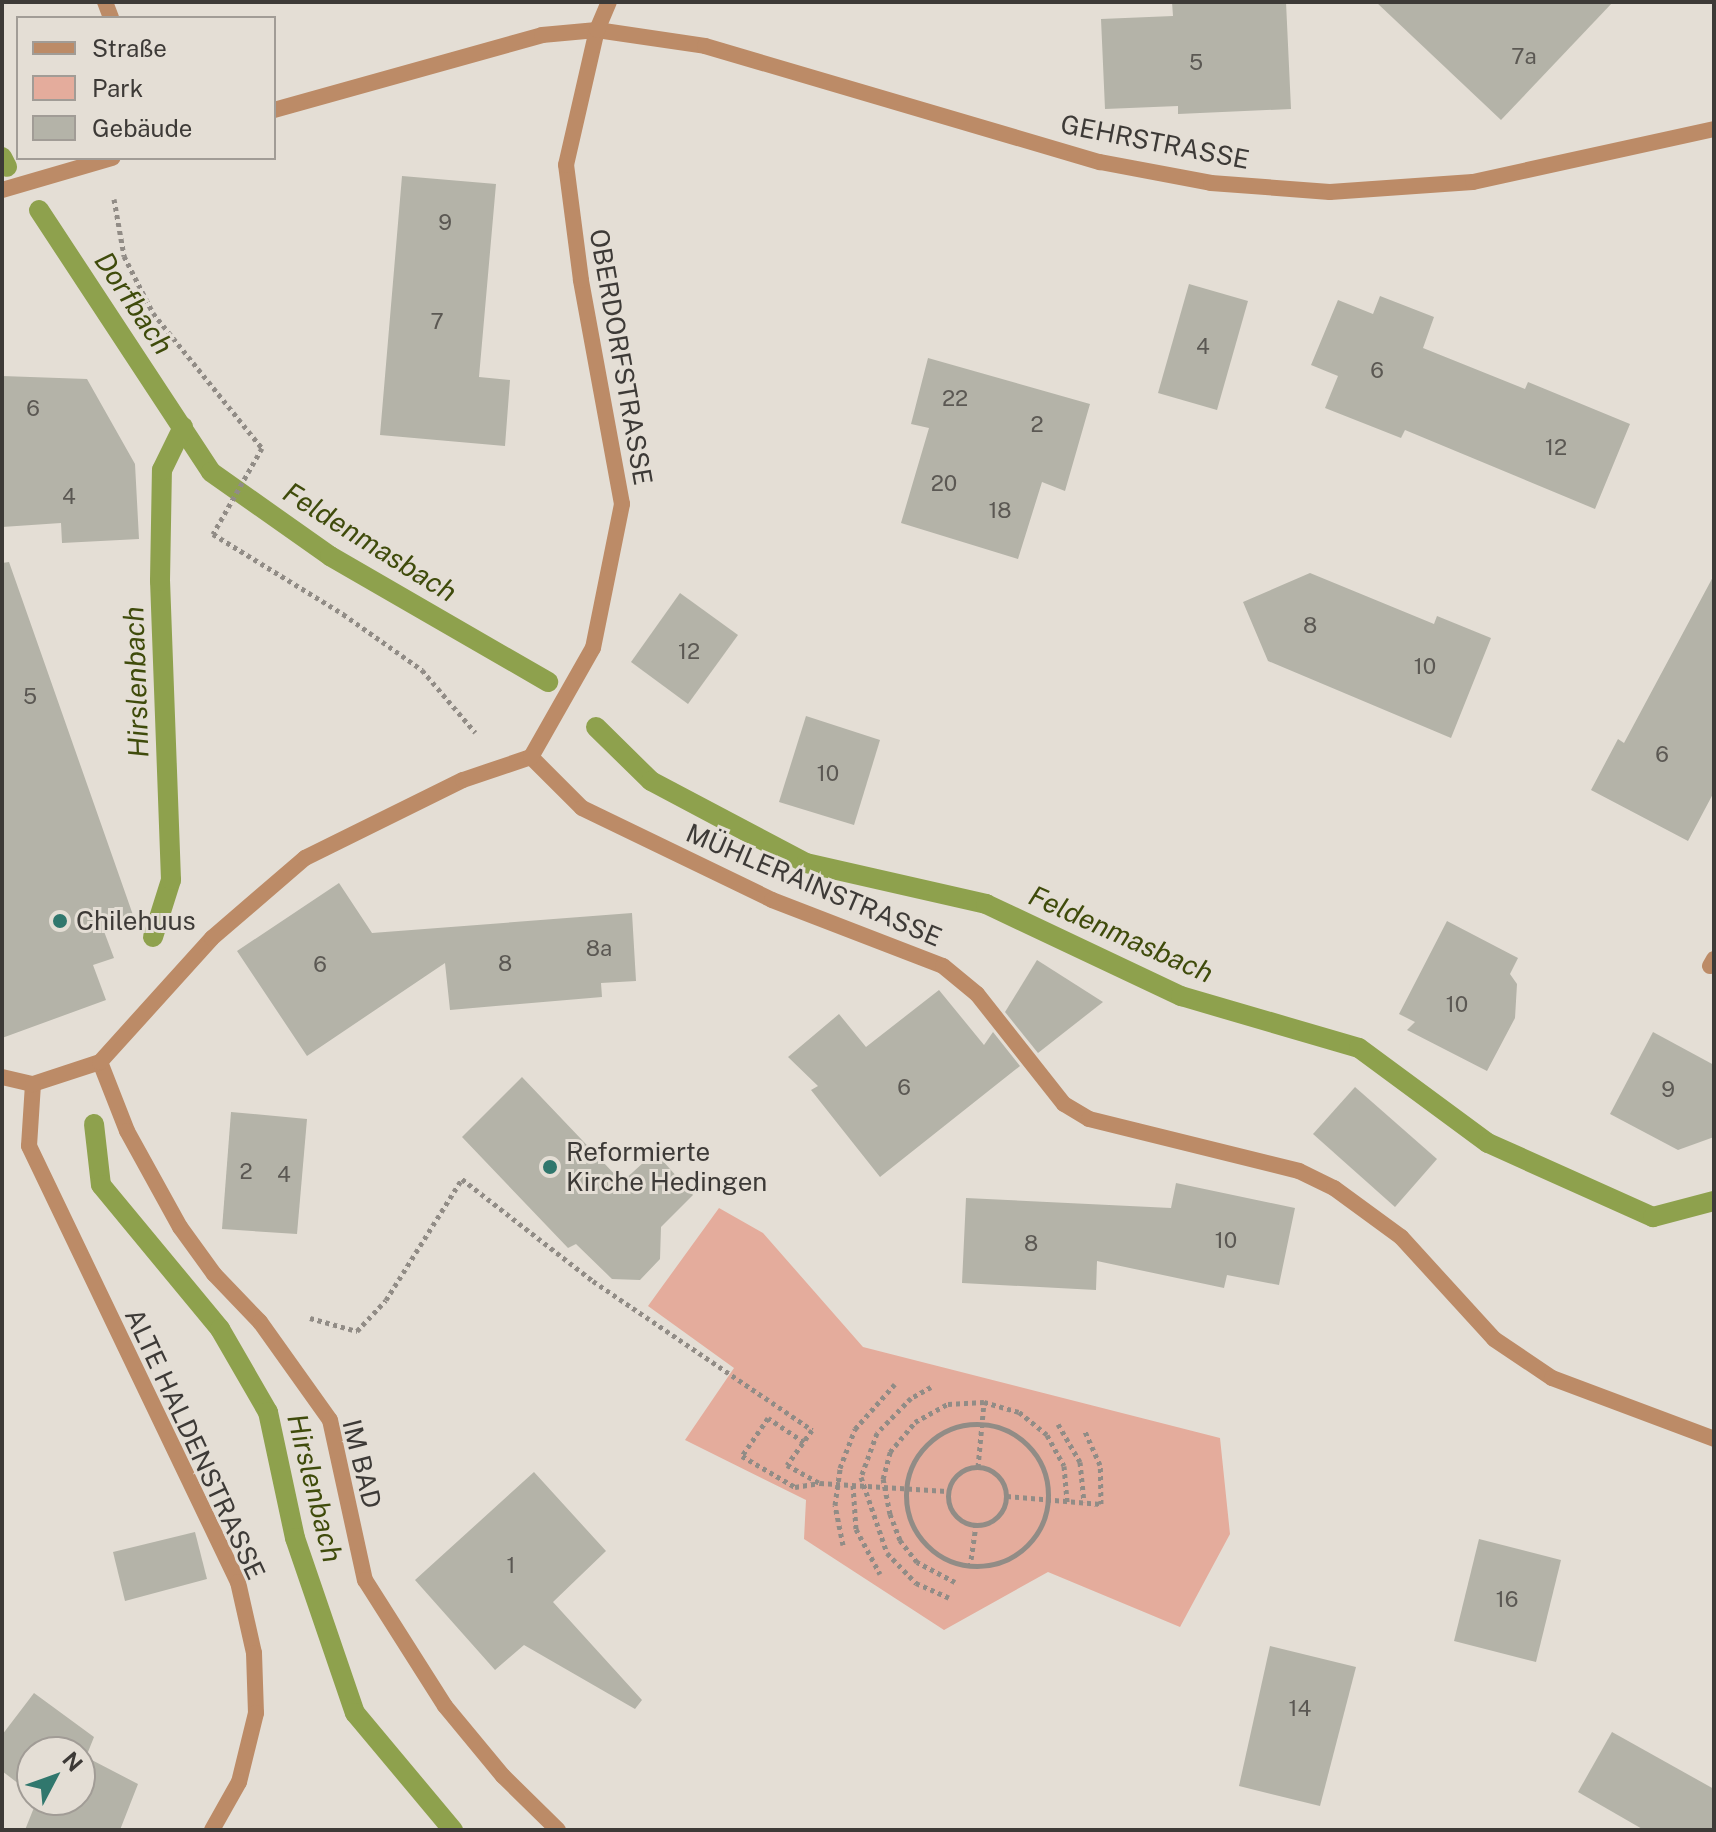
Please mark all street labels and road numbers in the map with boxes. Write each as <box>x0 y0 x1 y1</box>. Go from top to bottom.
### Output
street label: GEHRSTRASSE <box>1058 108 1252 176</box>
street label: OBERDORFSTRASSE <box>583 226 659 488</box>
street label: MÜHLERAINSTRASSE <box>681 817 947 953</box>
street label: ALTE HALDENSTRASSE <box>118 1304 272 1584</box>
street label: IM BAD <box>336 1416 388 1512</box>

